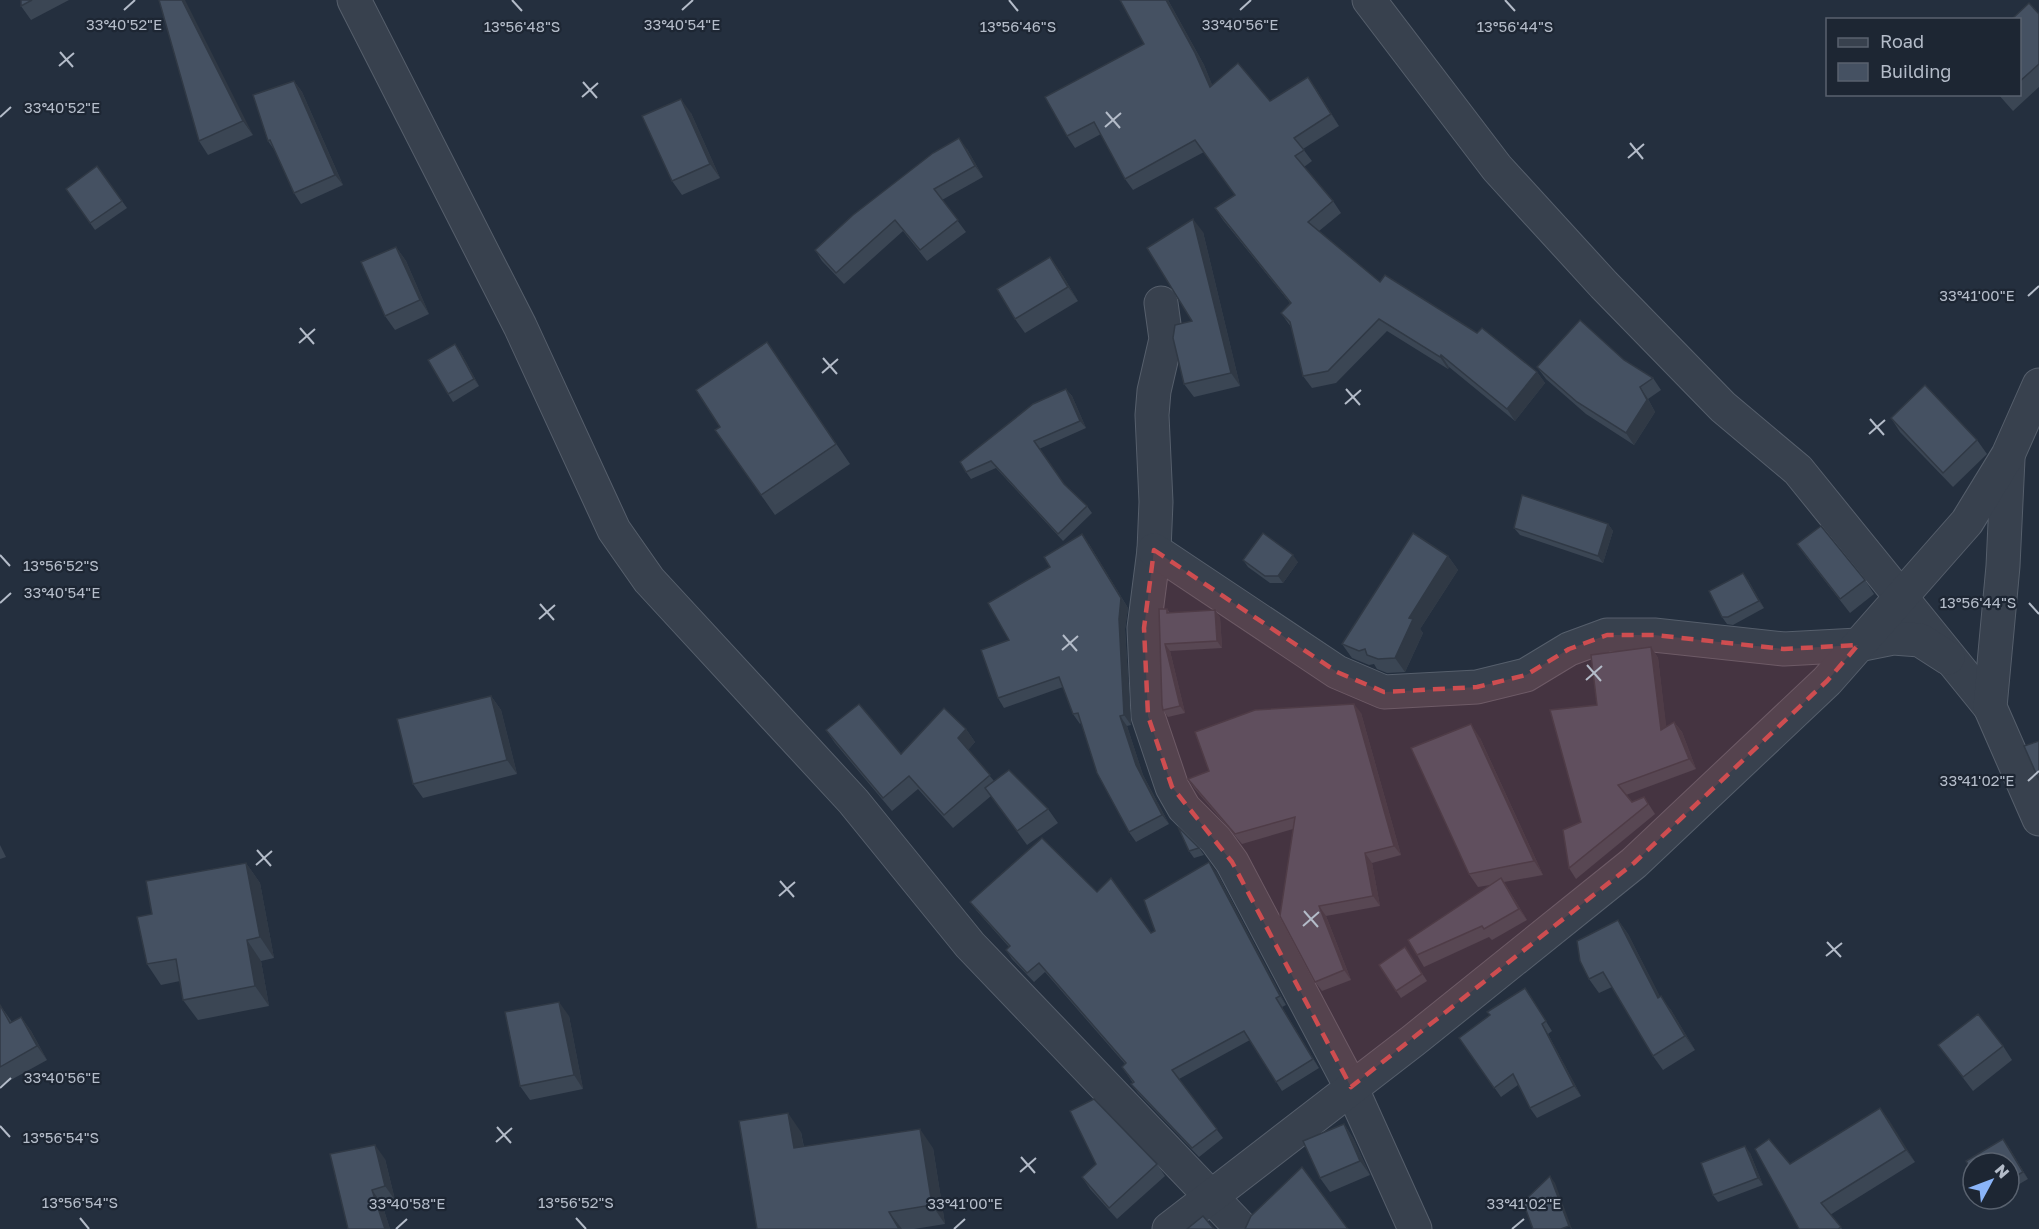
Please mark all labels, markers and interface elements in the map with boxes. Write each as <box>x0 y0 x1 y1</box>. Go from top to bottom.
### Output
text: 33°40'52"E <box>86 15 162 33</box>
text: 33°40'54"E <box>644 15 720 33</box>
text: 33°40'56"E <box>1202 15 1278 33</box>
text: 13°56'48"S <box>484 17 560 35</box>
text: 13°56'46"S <box>980 17 1056 35</box>
text: 13°56'44"S <box>1477 17 1553 35</box>
legend <box>1826 18 2021 96</box>
text: Road <box>1880 30 1924 52</box>
text: Building <box>1880 60 1951 82</box>
text: 33°40'52"E <box>24 98 100 116</box>
text: 33°41'00"E <box>1939 286 2015 304</box>
text: 13°56'52"S <box>23 556 99 574</box>
text: 33°40'54"E <box>24 583 100 601</box>
text: 13°56'44"S <box>1940 593 2016 611</box>
text: 33°41'02"E <box>1940 771 2014 789</box>
text: 33°40'56"E <box>24 1068 100 1086</box>
text: 13°56'54"S <box>23 1128 99 1146</box>
north arrow <box>1961 1151 2021 1211</box>
text: N <box>1991 1160 2014 1182</box>
text: 13°56'54"S <box>42 1193 118 1211</box>
text: 13°56'52"S <box>538 1193 614 1211</box>
text: 33°40'58"E <box>369 1194 445 1212</box>
text: 33°41'00"E <box>927 1194 1003 1212</box>
text: 33°41'02"E <box>1487 1194 1561 1212</box>

